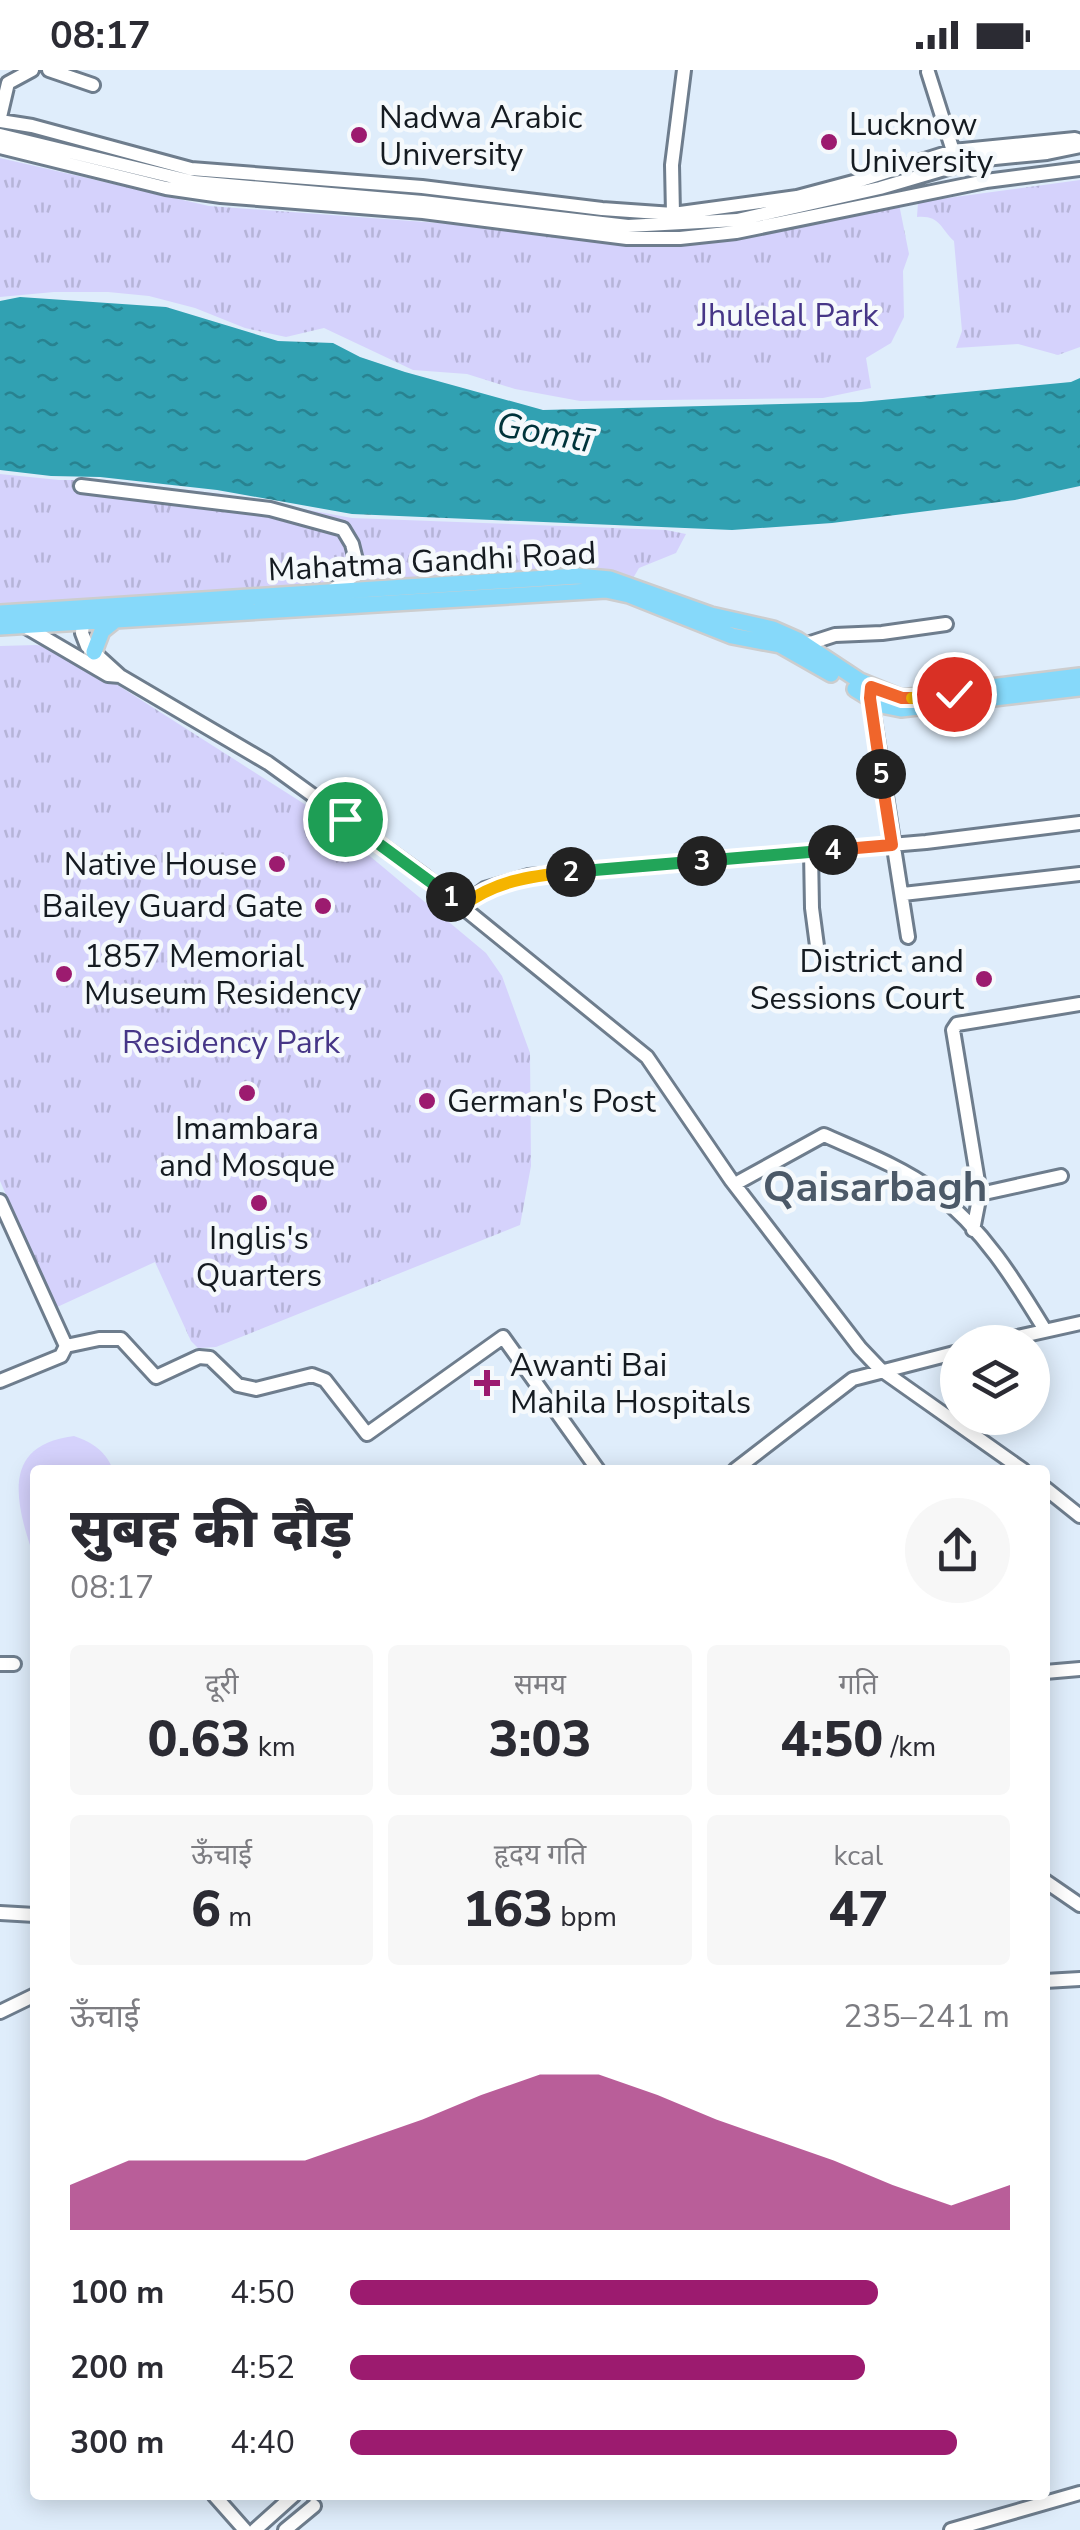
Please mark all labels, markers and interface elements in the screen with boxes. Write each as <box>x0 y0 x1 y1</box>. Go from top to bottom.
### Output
text: 08:17 <box>50 10 151 61</box>
place label: Nadwa Arabic University <box>379 96 583 176</box>
place label: Lucknow University <box>849 103 994 183</box>
marker: Nadwa Arabic University <box>348 124 370 146</box>
marker: Lucknow University <box>818 131 840 153</box>
park label: Jhulelal Park <box>697 294 879 337</box>
water label: Gomtī <box>493 401 599 465</box>
street label: Mahatma Gandhi Road <box>267 531 597 592</box>
pin <box>912 652 997 737</box>
icon: check <box>927 667 982 722</box>
pin: 5 <box>856 749 906 799</box>
text: 5 <box>873 755 889 793</box>
pin <box>303 777 388 862</box>
icon: arrive <box>318 792 373 847</box>
pin: 4 <box>808 825 858 875</box>
text: 4 <box>825 831 841 869</box>
pin: 3 <box>677 836 727 886</box>
text: 3 <box>694 842 710 880</box>
place label: Native House <box>64 843 257 886</box>
pin: 2 <box>546 847 596 897</box>
marker: Native House <box>266 853 288 875</box>
text: 2 <box>563 853 579 891</box>
pin: 1 <box>426 872 476 922</box>
text: 1 <box>443 878 459 916</box>
place label: Bailey Guard Gate <box>42 885 303 928</box>
marker: Bailey Guard Gate <box>312 895 334 917</box>
place label: 1857 Memorial Museum Residency <box>84 935 362 1015</box>
place label: District and Sessions Court <box>750 940 965 1020</box>
marker: 1857 Memorial Museum Residency <box>53 963 75 985</box>
marker: District and Sessions Court <box>973 968 995 990</box>
park label: Residency Park <box>122 1021 341 1064</box>
place label: German's Post <box>447 1080 656 1123</box>
marker: Imambara and Mosque <box>236 1082 258 1104</box>
marker: German's Post <box>416 1090 438 1112</box>
place label: Imambara and Mosque <box>159 1107 335 1187</box>
district label: Qaisarbagh <box>763 1159 987 1216</box>
marker: Inglis's Quarters <box>248 1192 270 1214</box>
place label: Inglis's Quarters <box>196 1217 322 1297</box>
map controls <box>940 1325 1050 1435</box>
button: layers <box>940 1325 1050 1435</box>
place label: Awanti Bai Mahila Hospitals <box>510 1344 751 1424</box>
marker: Awanti Bai Mahila Hospitals <box>474 1370 500 1396</box>
text: सुबह की दौड़ <box>70 1491 352 1566</box>
button: share <box>905 1498 1010 1603</box>
text: 08:17 <box>70 1566 154 1609</box>
text: दूरी <box>205 1666 238 1704</box>
text: समय <box>514 1666 566 1704</box>
text: गति <box>839 1666 878 1704</box>
text: 0.63 <box>148 1705 251 1774</box>
text: 3:03 <box>488 1705 591 1774</box>
text: 4:50 <box>780 1705 883 1774</box>
text: km <box>251 1728 296 1766</box>
text: /km <box>883 1728 936 1766</box>
text: ऊँचाई <box>191 1836 252 1874</box>
text: हृदय गति <box>494 1836 586 1874</box>
text: kcal <box>834 1837 883 1875</box>
text: 6 <box>191 1875 221 1944</box>
text: 163 <box>463 1875 553 1944</box>
text: 47 <box>828 1875 888 1944</box>
text: m <box>221 1898 252 1936</box>
text: bpm <box>553 1898 617 1936</box>
text: ऊँचाई <box>70 1995 139 2038</box>
text: 235–241 m <box>843 1995 1010 2038</box>
text: 100 m <box>70 2271 164 2314</box>
text: 4:50 <box>230 2271 295 2314</box>
text: 200 m <box>70 2346 164 2389</box>
text: 4:52 <box>230 2346 295 2389</box>
text: 300 m <box>70 2421 164 2464</box>
text: 4:40 <box>230 2421 295 2464</box>

